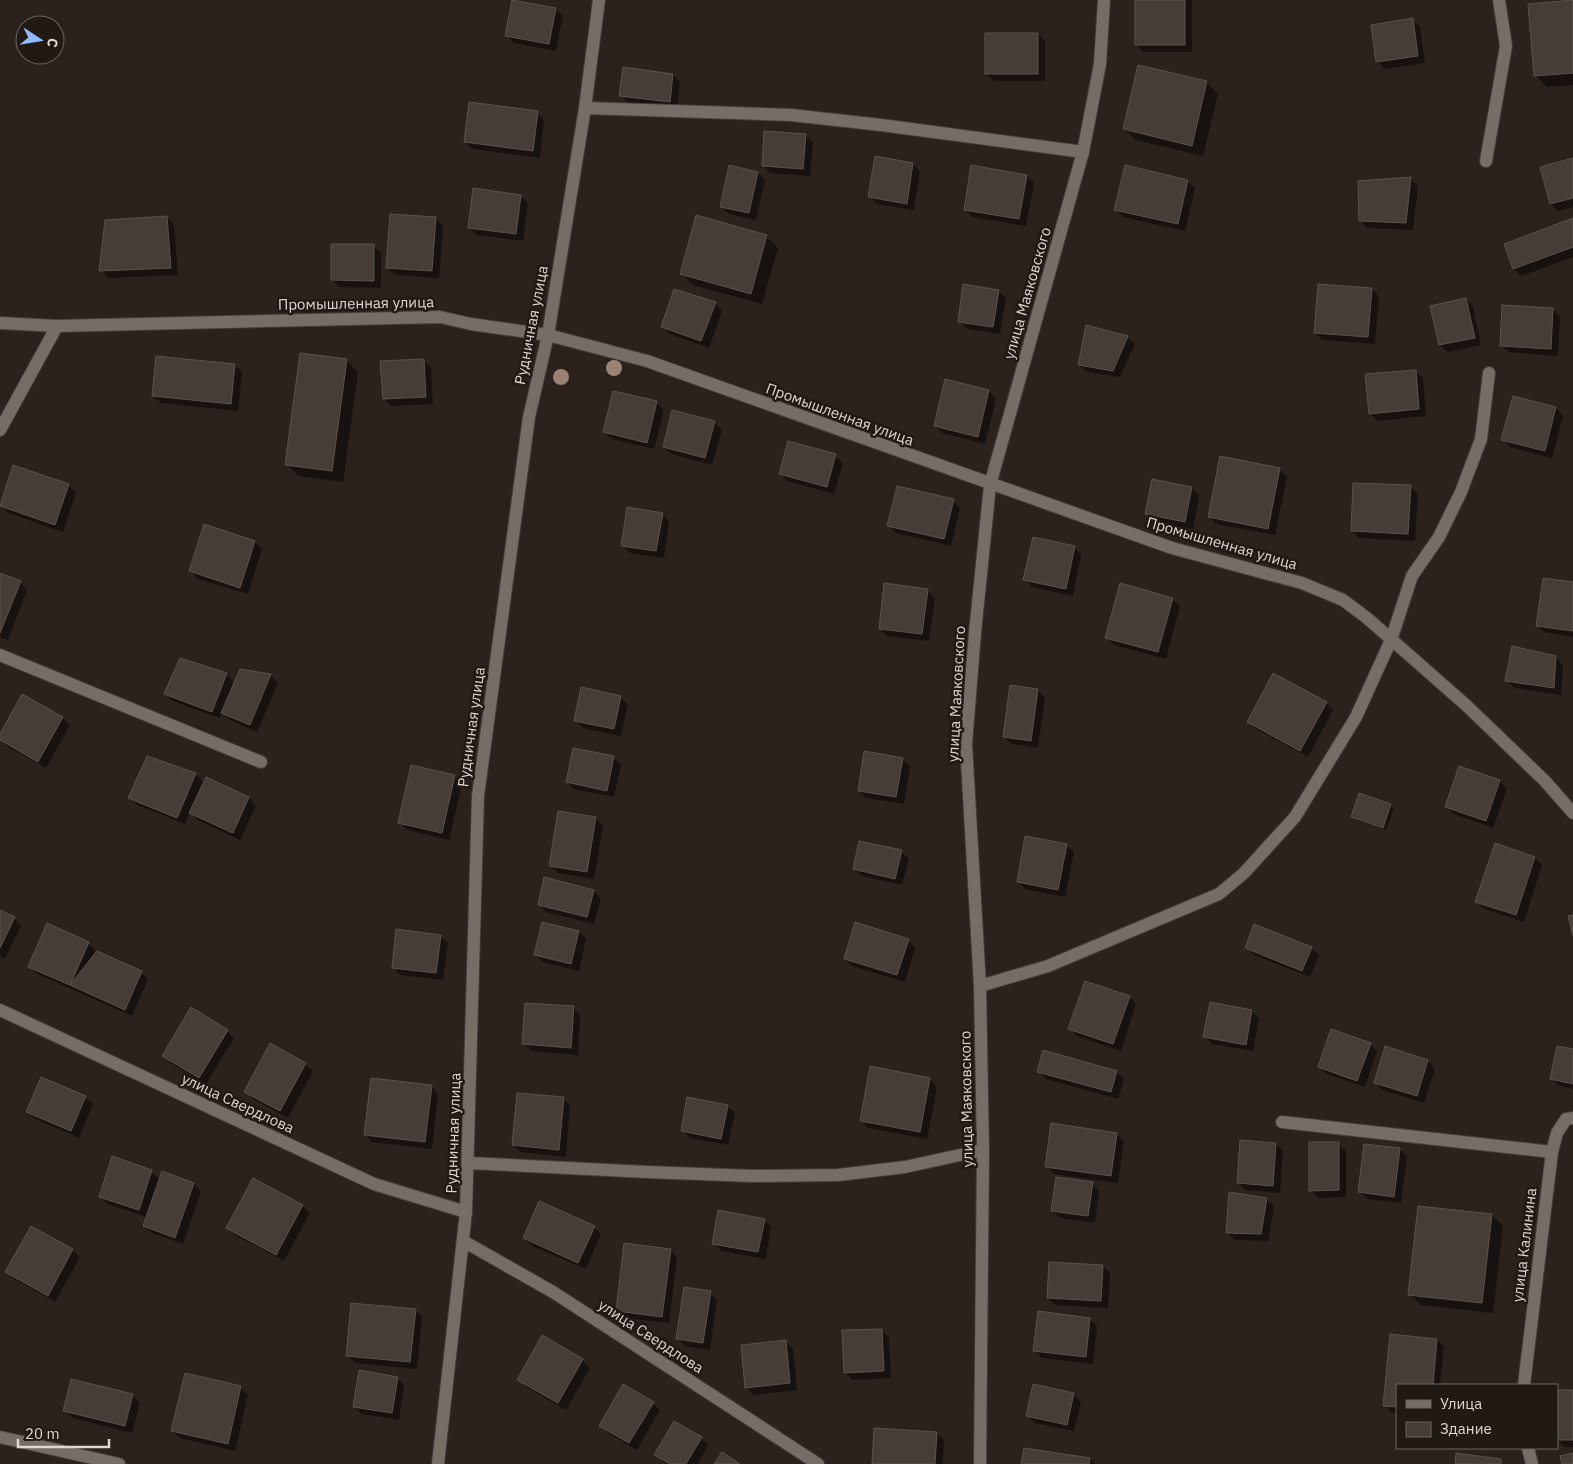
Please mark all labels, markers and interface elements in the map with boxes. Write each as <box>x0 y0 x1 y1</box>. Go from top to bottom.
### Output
north arrow <box>15 15 65 65</box>
text: С <box>43 36 62 49</box>
street label: улица Маяковского <box>999 225 1055 361</box>
street label: Рудничная улица <box>510 264 552 386</box>
street label: Промышленная улица <box>278 292 434 314</box>
street label: Промышленная улица <box>763 378 917 450</box>
street label: Промышленная улица <box>1144 512 1300 574</box>
street label: улица Маяковского <box>943 625 969 763</box>
street label: Рудничная улица <box>453 666 489 788</box>
street label: улица Маяковского <box>955 1031 977 1167</box>
street label: улица Свердлова <box>179 1069 297 1137</box>
street label: Рудничная улица <box>441 1072 465 1194</box>
street label: улица Калинина <box>1508 1187 1540 1303</box>
street label: улица Свердлова <box>595 1295 707 1377</box>
legend <box>1396 1384 1558 1449</box>
text: Улица <box>1440 1394 1482 1413</box>
scale bar <box>18 1416 109 1448</box>
text: Здание <box>1440 1419 1492 1438</box>
text: 20 m <box>25 1424 60 1443</box>

